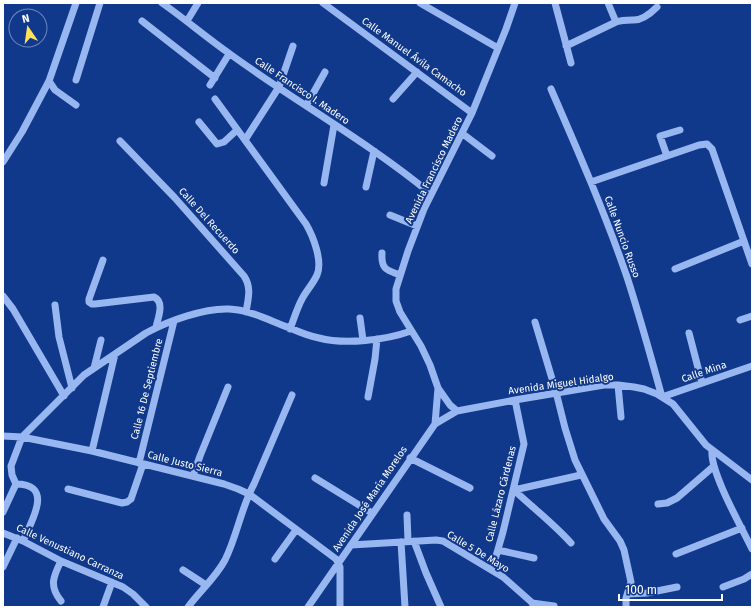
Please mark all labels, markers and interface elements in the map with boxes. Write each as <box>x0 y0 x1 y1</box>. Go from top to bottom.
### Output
north arrow <box>8 8 48 48</box>
text: N <box>21 12 31 26</box>
street label: Calle Manuel Ávila Camacho <box>359 13 470 99</box>
street label: Calle Francisco I. Madero <box>252 55 352 127</box>
street label: Avenida Francisco Madero <box>403 114 465 225</box>
street label: Calle Del Recuerdo <box>176 185 242 257</box>
street label: Calle Nuncio Russo <box>602 194 642 280</box>
street label: Calle 16 De Septiembre <box>129 337 165 441</box>
street label: Calle Mina <box>680 359 728 385</box>
street label: Avenida Miguel Hidalgo <box>508 371 615 397</box>
street label: Avenida José María Morelos <box>329 443 410 554</box>
street label: Calle Lázaro Cárdenas <box>483 444 519 543</box>
street label: Calle Justo Sierra <box>146 449 224 479</box>
street label: Calle Venustiano Carranza <box>14 522 126 582</box>
street label: Calle 5 De Mayo <box>445 529 512 575</box>
scale bar <box>619 576 722 602</box>
text: 100 m <box>625 583 657 597</box>

